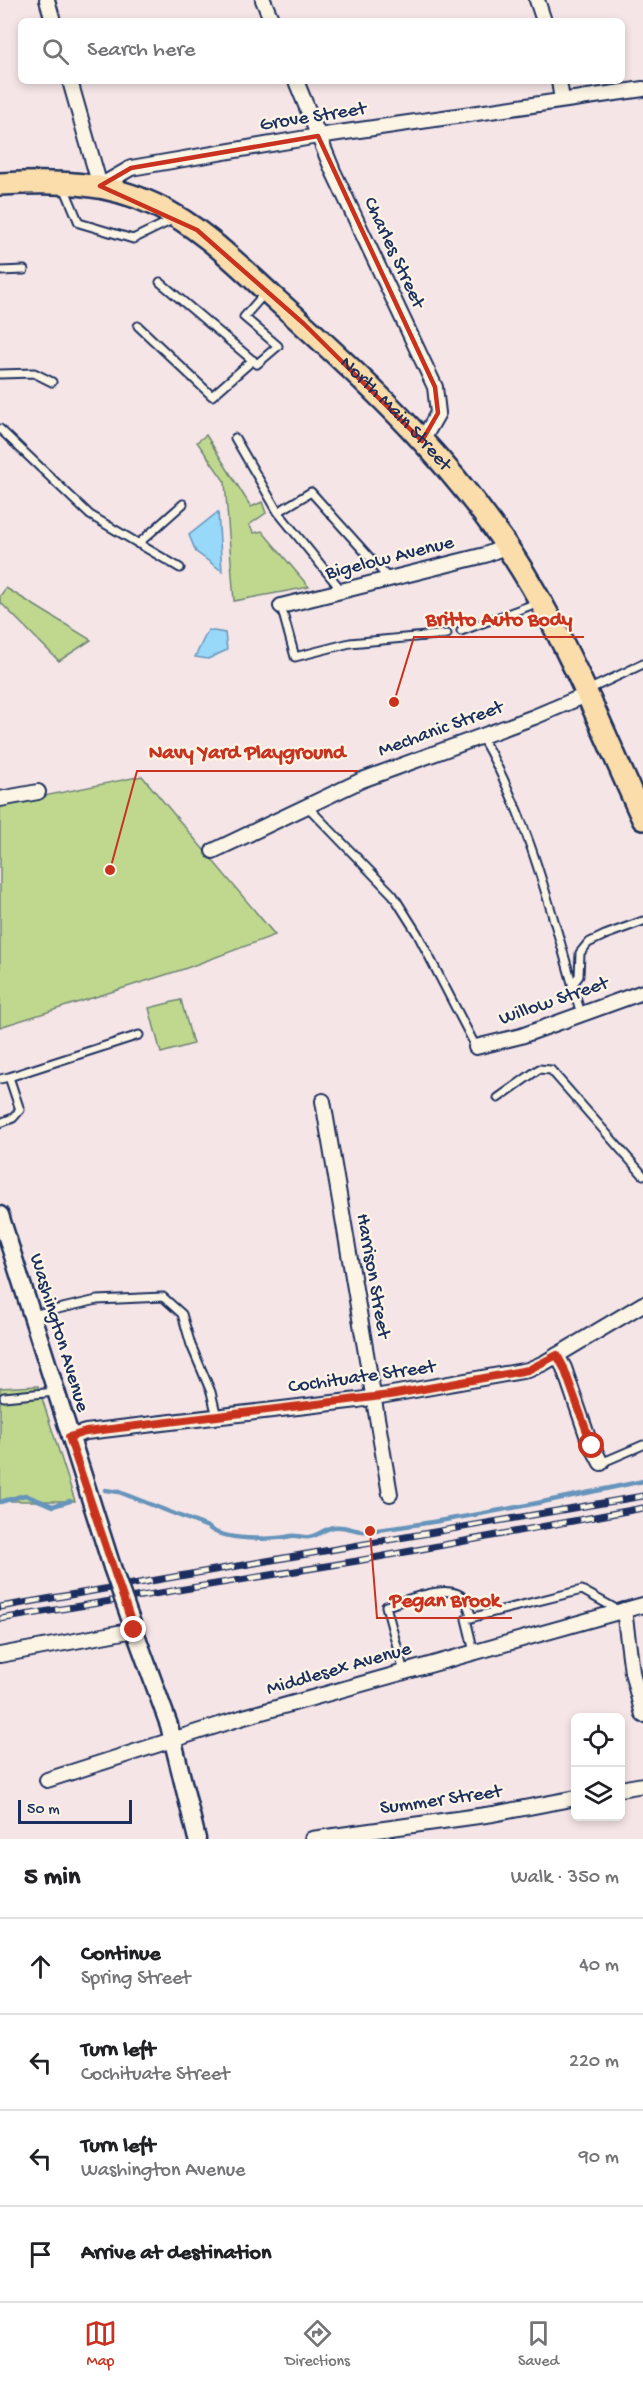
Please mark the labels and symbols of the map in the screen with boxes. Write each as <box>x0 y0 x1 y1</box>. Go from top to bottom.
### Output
street label: Grove Street <box>258 98 370 138</box>
street label: Charles Street <box>357 194 430 314</box>
street label: North Main Street <box>334 352 457 478</box>
street label: Bigelow Avenue <box>322 532 457 586</box>
callout: Britto Auto Body <box>414 598 584 637</box>
text: Britto Auto Body <box>425 609 573 634</box>
street label: Mechanic Street <box>375 696 508 763</box>
callout: Navy Yard Playground <box>137 732 358 771</box>
text: Navy Yard Playground <box>149 742 348 767</box>
street label: Willow Street <box>496 972 613 1031</box>
street label: Harrison Street <box>350 1212 395 1342</box>
street label: Washington Avenue <box>23 1251 93 1416</box>
street label: Cochituate Street <box>287 1356 439 1400</box>
route start <box>578 1432 604 1458</box>
callout: Pegan Brook <box>377 1579 512 1618</box>
text: Pegan Brook <box>389 1590 503 1615</box>
route end <box>120 1616 146 1642</box>
street label: Middlesex Avenue <box>264 1638 415 1702</box>
street label: Summer Street <box>379 1781 505 1821</box>
scale bar <box>18 1797 132 1824</box>

